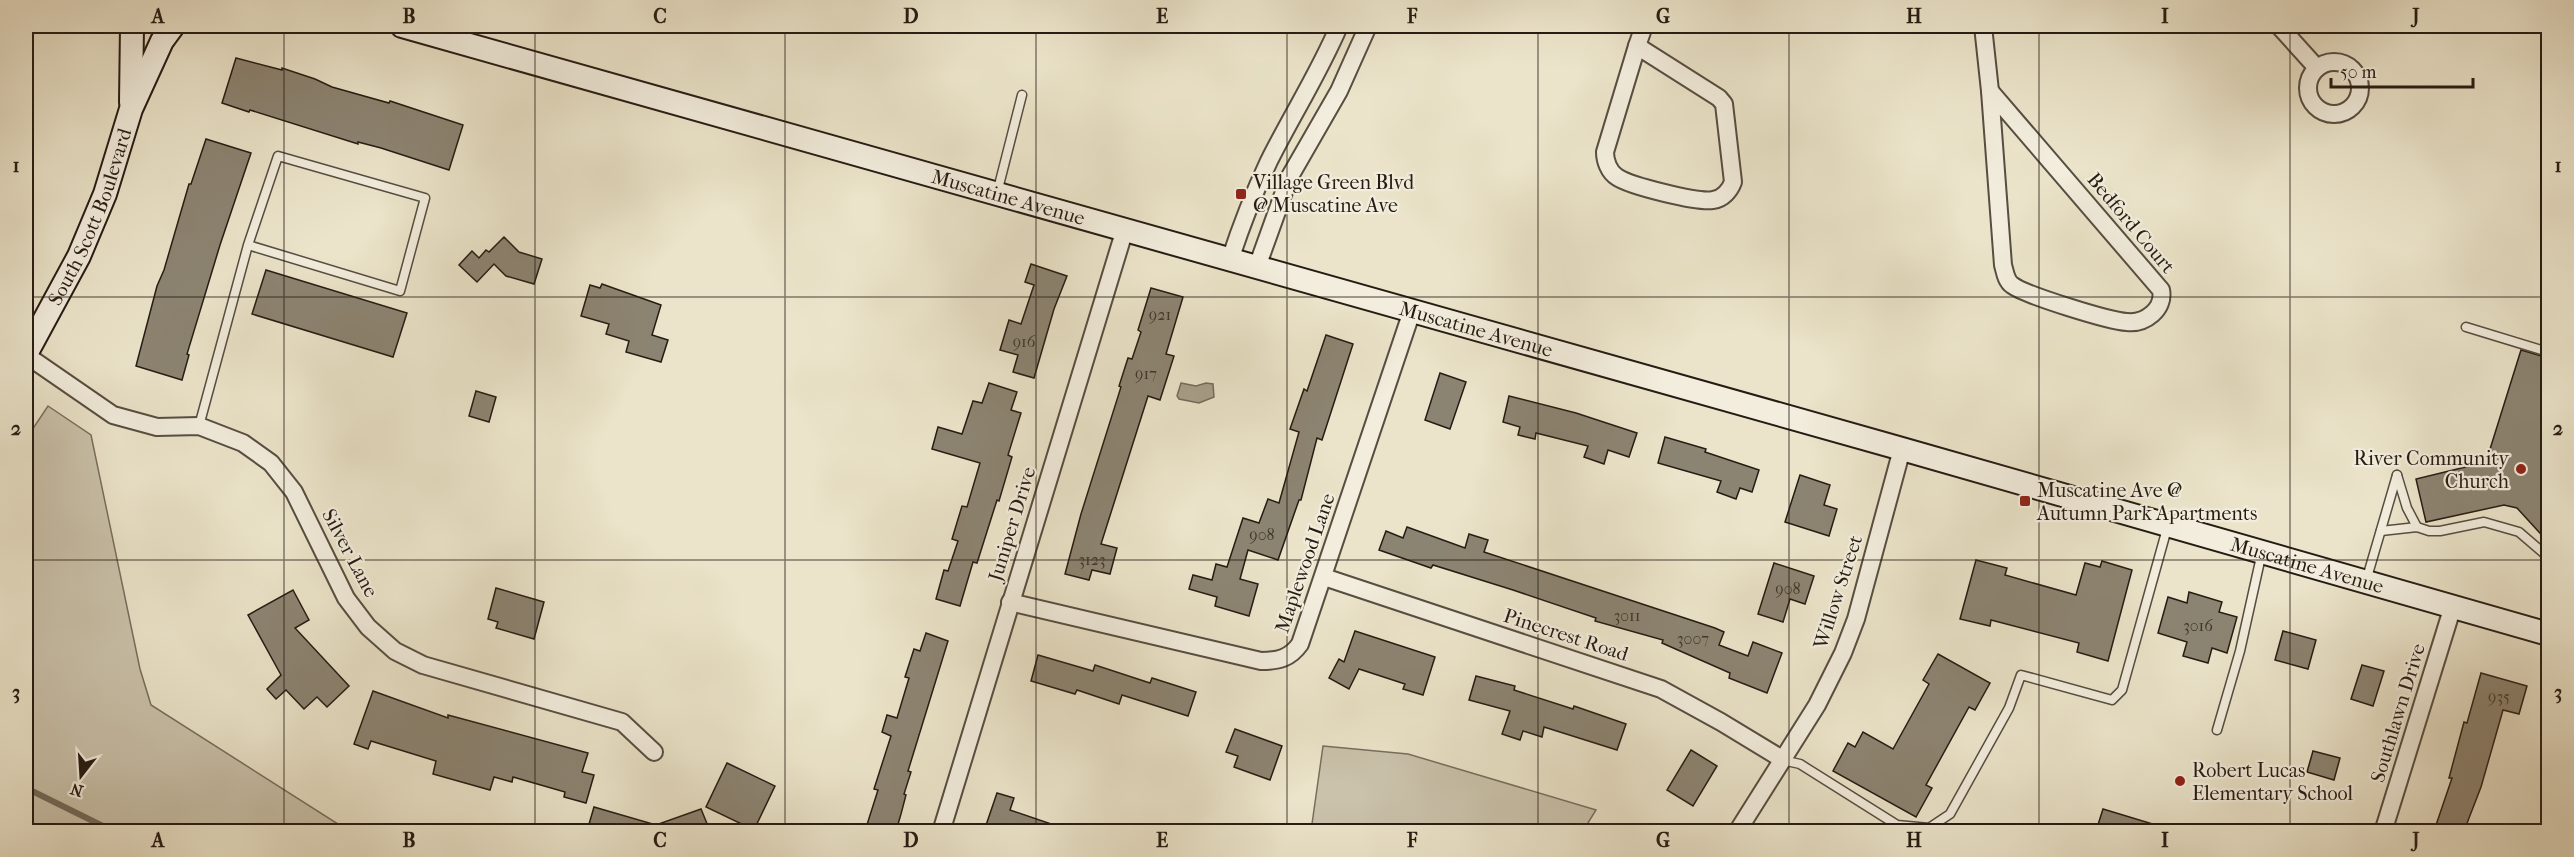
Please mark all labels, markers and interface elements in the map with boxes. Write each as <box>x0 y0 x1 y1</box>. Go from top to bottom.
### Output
text: A <box>150 5 166 28</box>
text: B <box>402 5 416 28</box>
text: C <box>653 5 667 28</box>
text: D <box>903 5 919 28</box>
text: E <box>1156 5 1168 28</box>
text: F <box>1406 5 1418 28</box>
text: G <box>1656 5 1670 28</box>
text: H <box>1906 5 1922 28</box>
text: I <box>2161 5 2169 28</box>
text: J <box>2410 5 2420 28</box>
scale bar <box>2331 51 2474 89</box>
text: 50 m <box>2340 62 2377 83</box>
street label: South Scott Boulevard <box>43 124 136 309</box>
text: 1 <box>12 154 20 177</box>
text: 1 <box>2554 154 2562 177</box>
street label: Muscatine Avenue <box>929 164 1088 230</box>
street label: Bedford Court <box>2082 168 2180 278</box>
place label: Village Green Blvd @ Muscatine Ave <box>1252 171 1415 217</box>
marker: Village Green Blvd @ Muscatine Ave <box>1234 187 1248 201</box>
street label: Muscatine Avenue <box>1397 296 1555 361</box>
house number: 921 <box>1149 305 1171 324</box>
house number: 916 <box>1013 332 1036 351</box>
house number: 917 <box>1135 364 1157 383</box>
text: 2 <box>11 417 21 440</box>
text: 2 <box>2553 417 2563 440</box>
place label: River Community Church <box>2354 447 2510 493</box>
marker: River Community Church <box>2514 462 2528 476</box>
street label: Juniper Drive <box>983 464 1040 586</box>
place label: Muscatine Ave @ Autumn Park Apartments <box>2036 479 2257 525</box>
street label: Maplewood Lane <box>1270 490 1340 636</box>
marker: Muscatine Ave @ Autumn Park Apartments <box>2018 494 2032 508</box>
street label: Silver Lane <box>317 505 383 601</box>
house number: 908 <box>1249 525 1275 544</box>
street label: Willow Street <box>1809 532 1867 653</box>
street label: Muscatine Avenue <box>2228 532 2387 598</box>
house number: 3123 <box>1078 550 1106 569</box>
house number: 908 <box>1775 579 1801 598</box>
street label: Pinecrest Road <box>1501 604 1632 666</box>
house number: 3011 <box>1614 606 1640 625</box>
house number: 3016 <box>2183 616 2213 635</box>
house number: 3007 <box>1677 629 1709 648</box>
street label: Southlawn Drive <box>2366 641 2430 785</box>
text: 3 <box>12 681 20 704</box>
text: 3 <box>2554 681 2562 704</box>
house number: 935 <box>2488 687 2510 706</box>
north arrow <box>51 746 111 806</box>
place label: Robert Lucas Elementary School <box>2192 759 2354 805</box>
marker: Robert Lucas Elementary School <box>2173 774 2187 788</box>
text: N <box>67 779 85 801</box>
text: A <box>150 829 166 852</box>
text: B <box>402 829 416 852</box>
text: C <box>653 829 667 852</box>
text: D <box>903 829 919 852</box>
text: E <box>1156 829 1168 852</box>
text: F <box>1406 829 1418 852</box>
text: G <box>1656 829 1670 852</box>
text: H <box>1906 829 1922 852</box>
text: I <box>2161 829 2169 852</box>
text: J <box>2410 829 2420 852</box>

